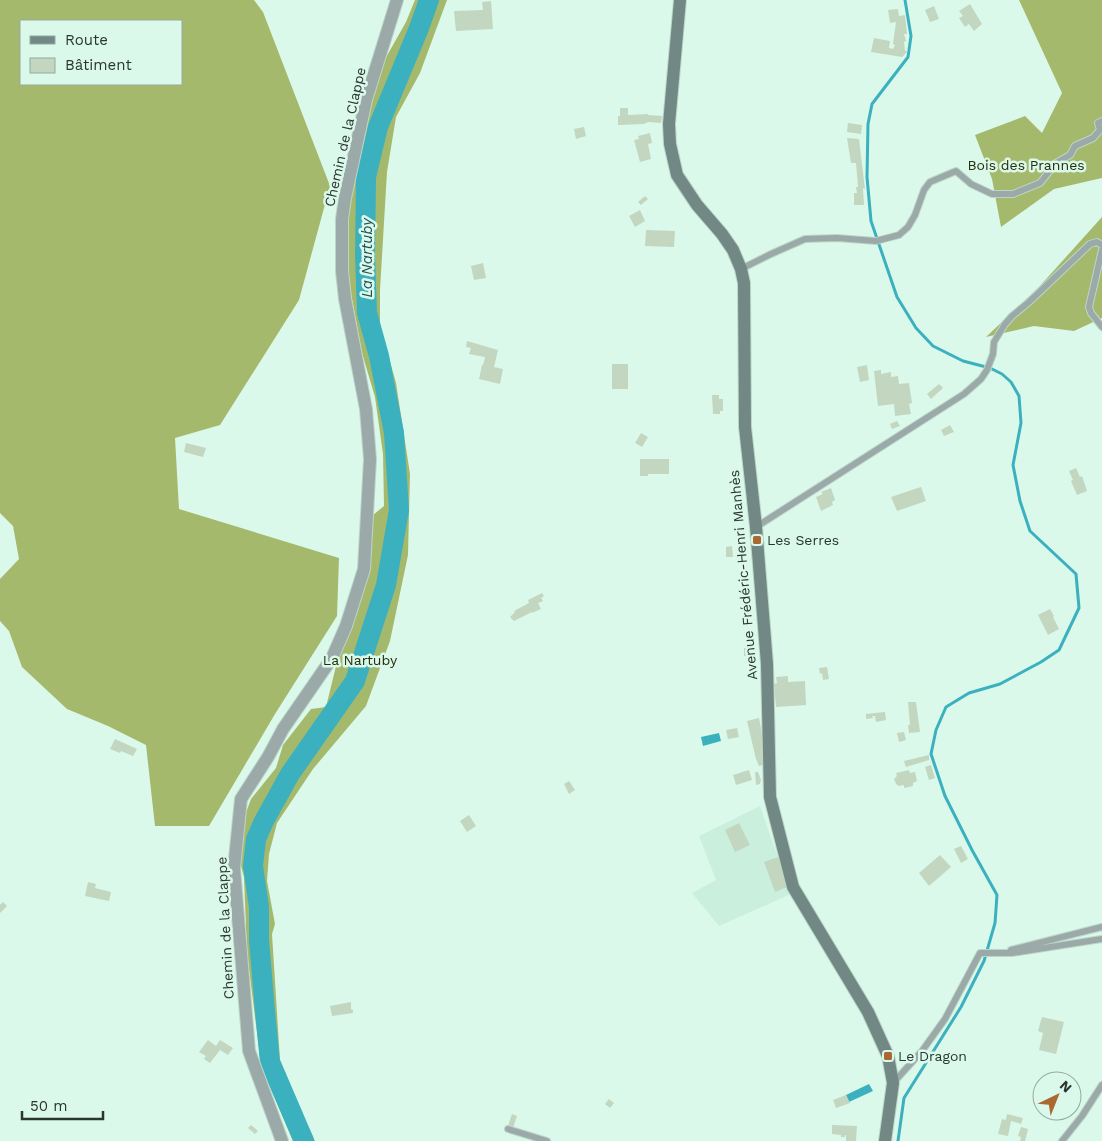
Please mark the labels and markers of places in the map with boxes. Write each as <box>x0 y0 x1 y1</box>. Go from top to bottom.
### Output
place label: Les Serres <box>767 532 839 548</box>
marker: Les Serres <box>751 534 763 546</box>
place label: Le Dragon <box>898 1048 967 1064</box>
marker: Le Dragon <box>882 1050 894 1062</box>

